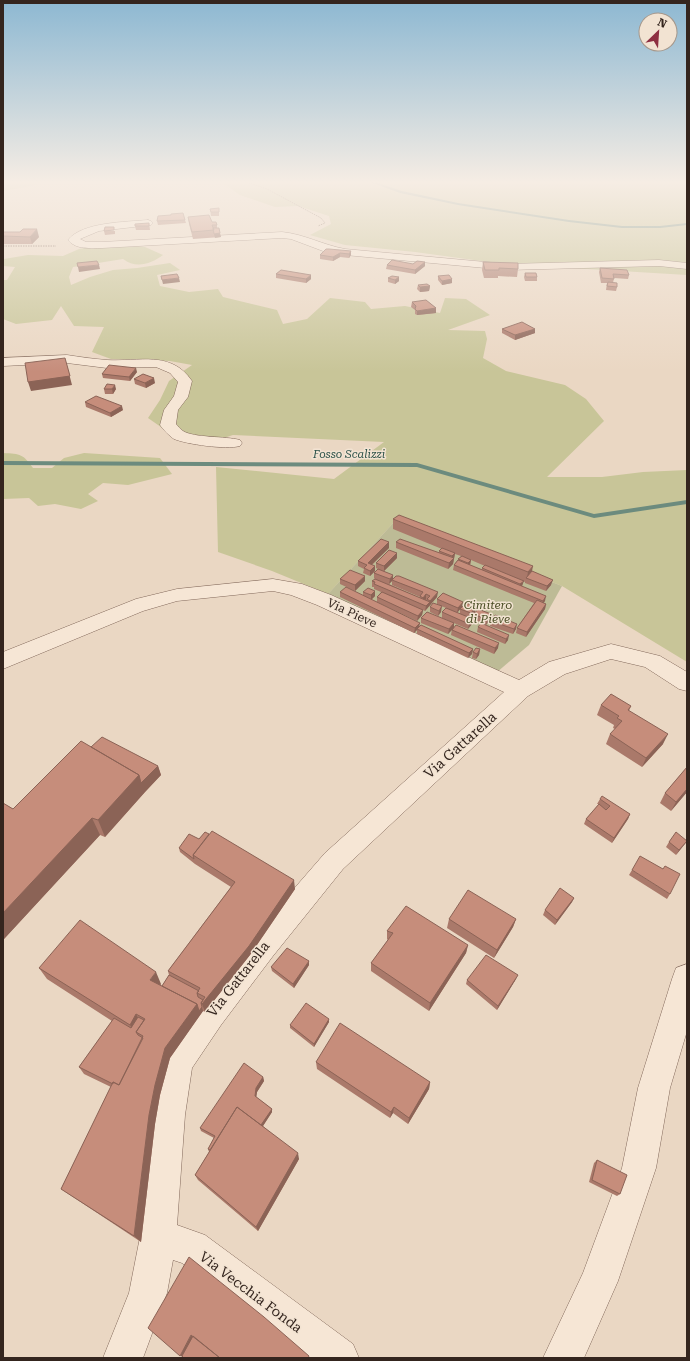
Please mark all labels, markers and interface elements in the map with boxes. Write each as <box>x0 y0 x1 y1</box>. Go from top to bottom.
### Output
north arrow <box>638 12 678 52</box>
text: N <box>655 16 669 31</box>
water label: Fosso Scalizzi <box>312 448 386 461</box>
street label: Via Pieve <box>325 595 379 631</box>
park label: Cimitero di Pieve <box>464 598 512 626</box>
street label: Via Gattarella <box>421 708 500 782</box>
street label: Via Gattarella <box>204 938 273 1020</box>
street label: Via Vecchia Fonda <box>197 1248 306 1336</box>

